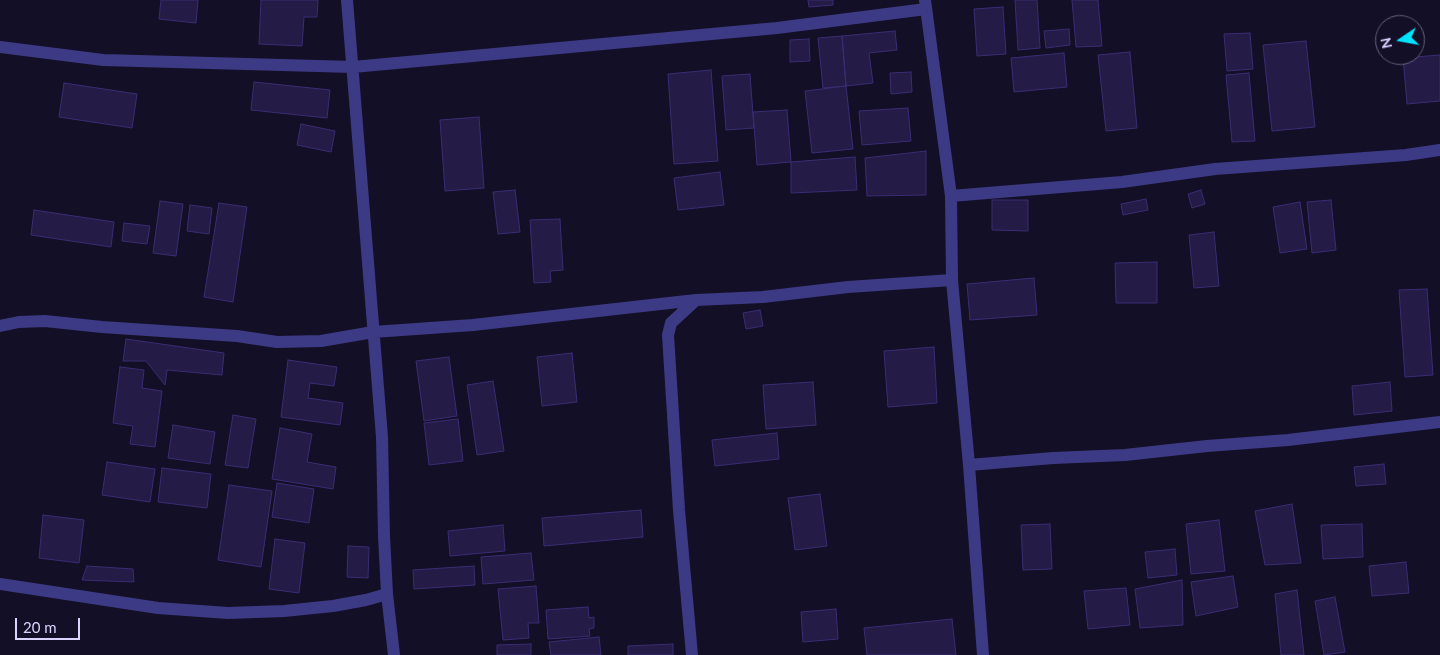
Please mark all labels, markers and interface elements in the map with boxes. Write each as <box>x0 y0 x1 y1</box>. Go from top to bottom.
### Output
north arrow <box>1375 15 1425 65</box>
text: N <box>1376 36 1395 50</box>
scale bar <box>18 608 82 640</box>
text: 20 m <box>23 618 57 636</box>

